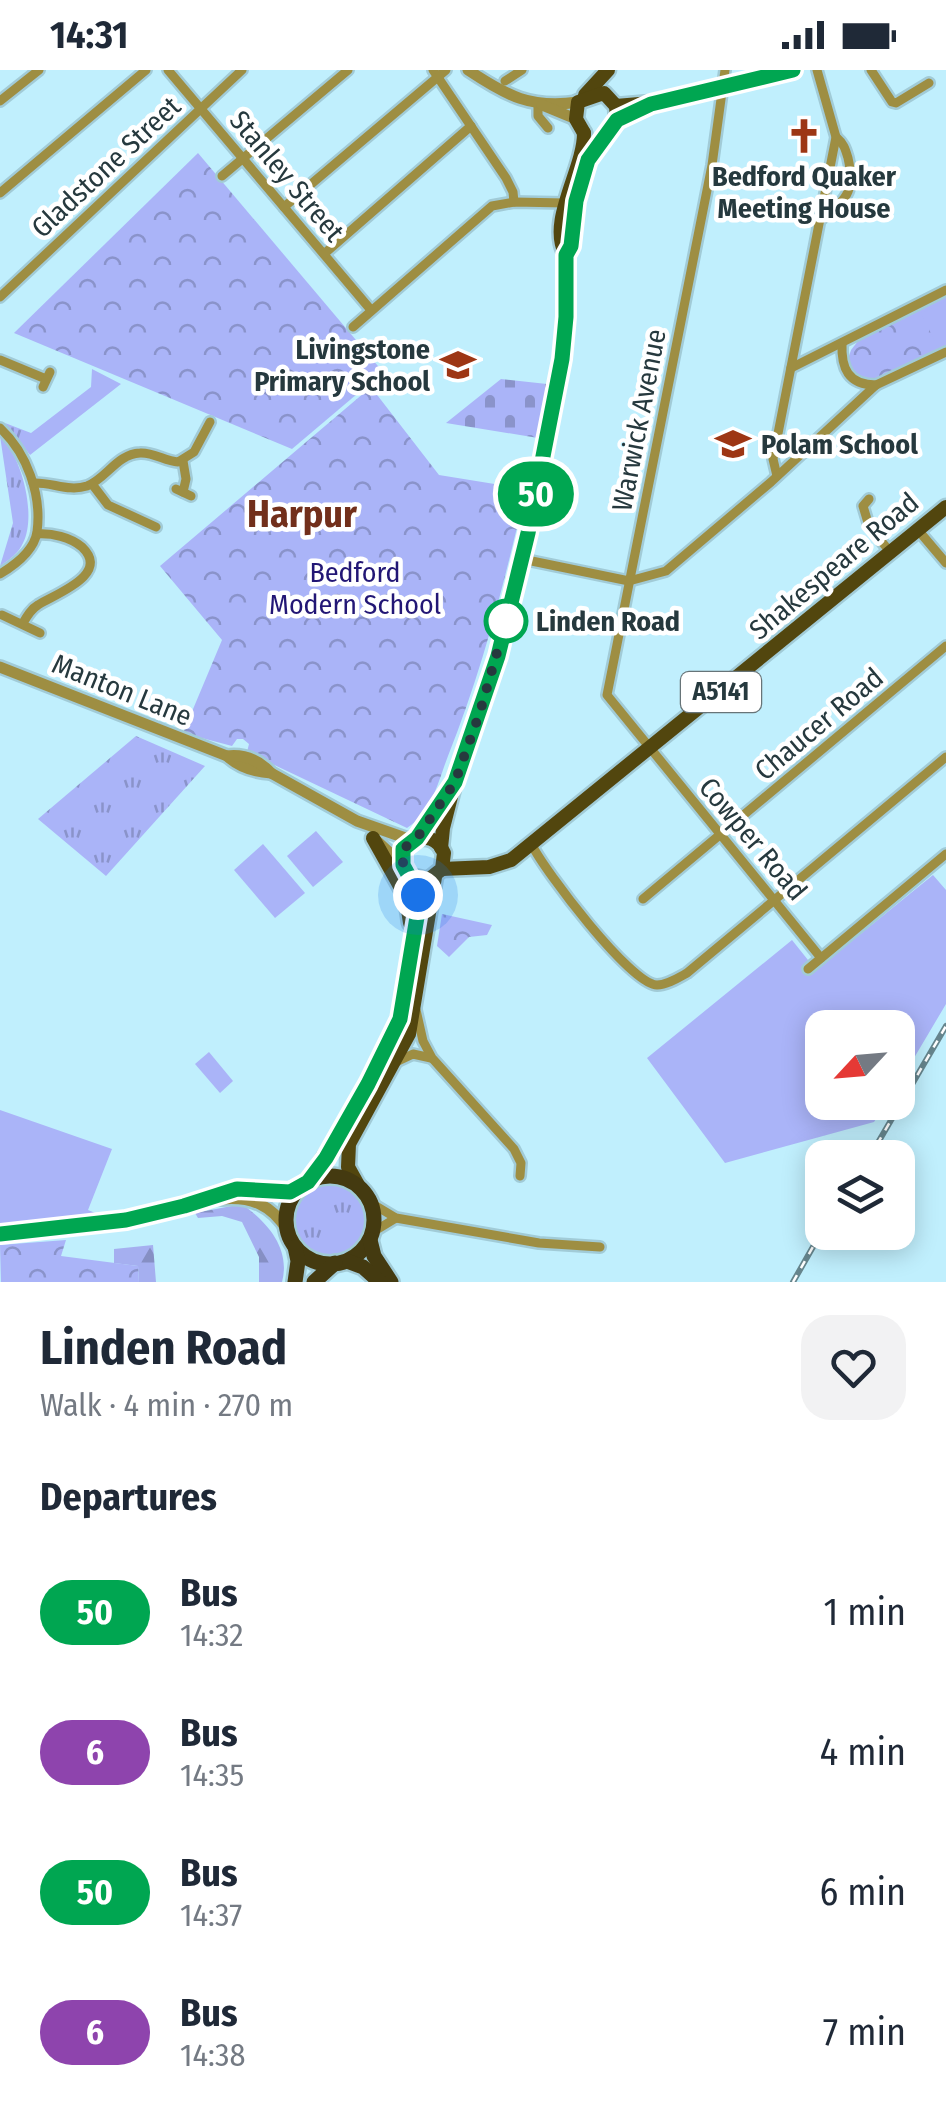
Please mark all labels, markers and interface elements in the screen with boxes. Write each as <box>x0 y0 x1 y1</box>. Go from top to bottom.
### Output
text: 14:31 <box>50 12 128 58</box>
street label: Gladstone Street <box>25 89 188 244</box>
street label: Stanley Street <box>223 104 352 249</box>
church icon: Bedford Quaker Meeting House <box>785 117 823 155</box>
place label: Bedford Quaker Meeting House <box>712 160 897 225</box>
street label: Warwick Avenue <box>605 326 673 514</box>
place label: Livingstone Primary School <box>254 333 430 398</box>
school or university icon: Livingstone Primary School <box>439 346 477 384</box>
school or university icon: Polam School <box>714 425 752 463</box>
place label: Polam School <box>761 428 918 461</box>
line badge: 50 <box>491 462 581 526</box>
text: 50 <box>518 473 554 515</box>
street label: Shakespeare Road <box>743 486 925 646</box>
district label: Harpur <box>247 491 358 537</box>
park label: Bedford Modern School <box>269 556 441 621</box>
marker: Linden Road <box>485 600 527 642</box>
place label: Linden Road <box>536 605 680 638</box>
street label: Manton Lane <box>47 647 197 733</box>
street label: Chaucer Road <box>748 661 890 787</box>
road number: A5141 <box>681 672 761 712</box>
street label: Cowper Road <box>692 771 814 907</box>
your location <box>393 870 443 920</box>
north arrow <box>805 1010 915 1120</box>
map controls <box>805 1010 915 1250</box>
button: layers <box>805 1140 915 1250</box>
button: heart <box>801 1315 906 1420</box>
text: Linden Road <box>40 1319 287 1377</box>
text: Walk · 4 min · 270 m <box>40 1386 293 1424</box>
text: Departures <box>40 1474 217 1520</box>
text: Bus <box>180 1570 238 1616</box>
text: 1 min <box>823 1589 906 1635</box>
text: 50 <box>77 1591 113 1633</box>
text: 14:32 <box>180 1616 243 1654</box>
text: Bus <box>180 1710 238 1756</box>
text: 4 min <box>820 1729 906 1775</box>
text: 6 <box>86 1731 104 1773</box>
text: 14:35 <box>180 1756 244 1794</box>
text: Bus <box>180 1850 238 1896</box>
text: 6 min <box>819 1869 906 1915</box>
text: 50 <box>77 1871 113 1913</box>
text: 14:37 <box>180 1896 242 1934</box>
text: Bus <box>180 1990 238 2036</box>
text: 7 min <box>823 2009 906 2055</box>
text: 6 <box>86 2011 104 2053</box>
text: 14:38 <box>180 2036 245 2074</box>

